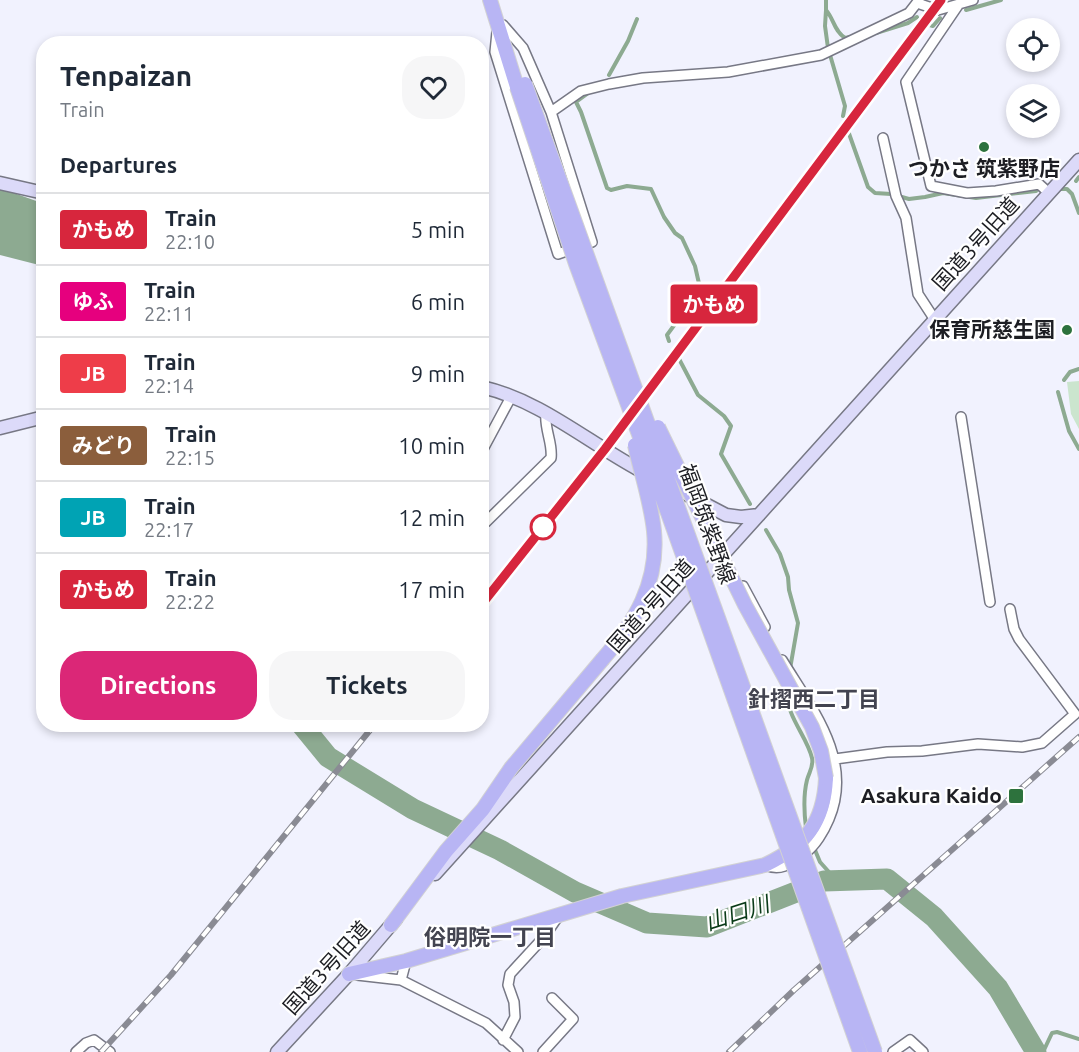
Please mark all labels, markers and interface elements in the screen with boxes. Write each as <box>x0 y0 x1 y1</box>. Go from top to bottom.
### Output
map controls <box>1006 18 1060 138</box>
button: locate <box>1006 18 1060 72</box>
button: heart <box>402 56 465 119</box>
text: Tenpaizan <box>60 60 192 91</box>
button: layers <box>1006 84 1060 138</box>
text: Train <box>60 98 105 121</box>
marker: つかさ 筑紫野店 <box>977 140 991 154</box>
text: Departures <box>60 152 177 177</box>
place label: つかさ 筑紫野店 <box>908 156 1060 180</box>
street label: 国道3号旧道 <box>927 192 1023 295</box>
text: Train <box>165 205 217 230</box>
text: かもめ <box>72 217 135 241</box>
text: 5 min <box>411 217 465 242</box>
text: 22:10 <box>165 230 215 253</box>
text: Train <box>144 277 196 302</box>
line badge: かもめ <box>680 284 748 324</box>
text: ゆふ <box>72 289 114 313</box>
text: 6 min <box>411 289 465 314</box>
text: かもめ <box>683 292 746 316</box>
text: 22:11 <box>144 302 194 325</box>
place label: 保育所慈生園 <box>929 317 1055 341</box>
marker: 保育所慈生園 <box>1060 323 1074 337</box>
text: Train <box>144 349 196 374</box>
text: JB <box>81 361 105 385</box>
text: 9 min <box>411 361 465 386</box>
text: 22:14 <box>144 374 194 397</box>
text: Train <box>165 421 217 446</box>
text: みどり <box>72 433 135 457</box>
text: 10 min <box>398 433 465 458</box>
text: 22:15 <box>165 446 215 469</box>
street label: 福岡筑紫野線 <box>675 460 741 587</box>
text: Train <box>144 493 196 518</box>
text: JB <box>81 505 105 529</box>
text: 12 min <box>398 505 465 530</box>
unlabelled marker <box>530 514 556 540</box>
text: 22:17 <box>144 518 194 541</box>
street label: 国道3号旧道 <box>602 554 698 657</box>
text: Train <box>165 565 217 590</box>
text: かもめ <box>72 577 135 601</box>
text: 17 min <box>398 577 465 602</box>
text: 22:22 <box>165 590 215 613</box>
button: Directions <box>60 651 257 720</box>
button: Tickets <box>269 651 465 720</box>
district label: 針摺西二丁目 <box>748 686 880 711</box>
place label: Asakura Kaido <box>861 783 1002 807</box>
marker: Asakura Kaido <box>1007 787 1025 805</box>
water label: 山口川 <box>702 890 774 935</box>
street label: 国道3号旧道 <box>278 916 374 1019</box>
district label: 俗明院一丁目 <box>424 924 556 949</box>

